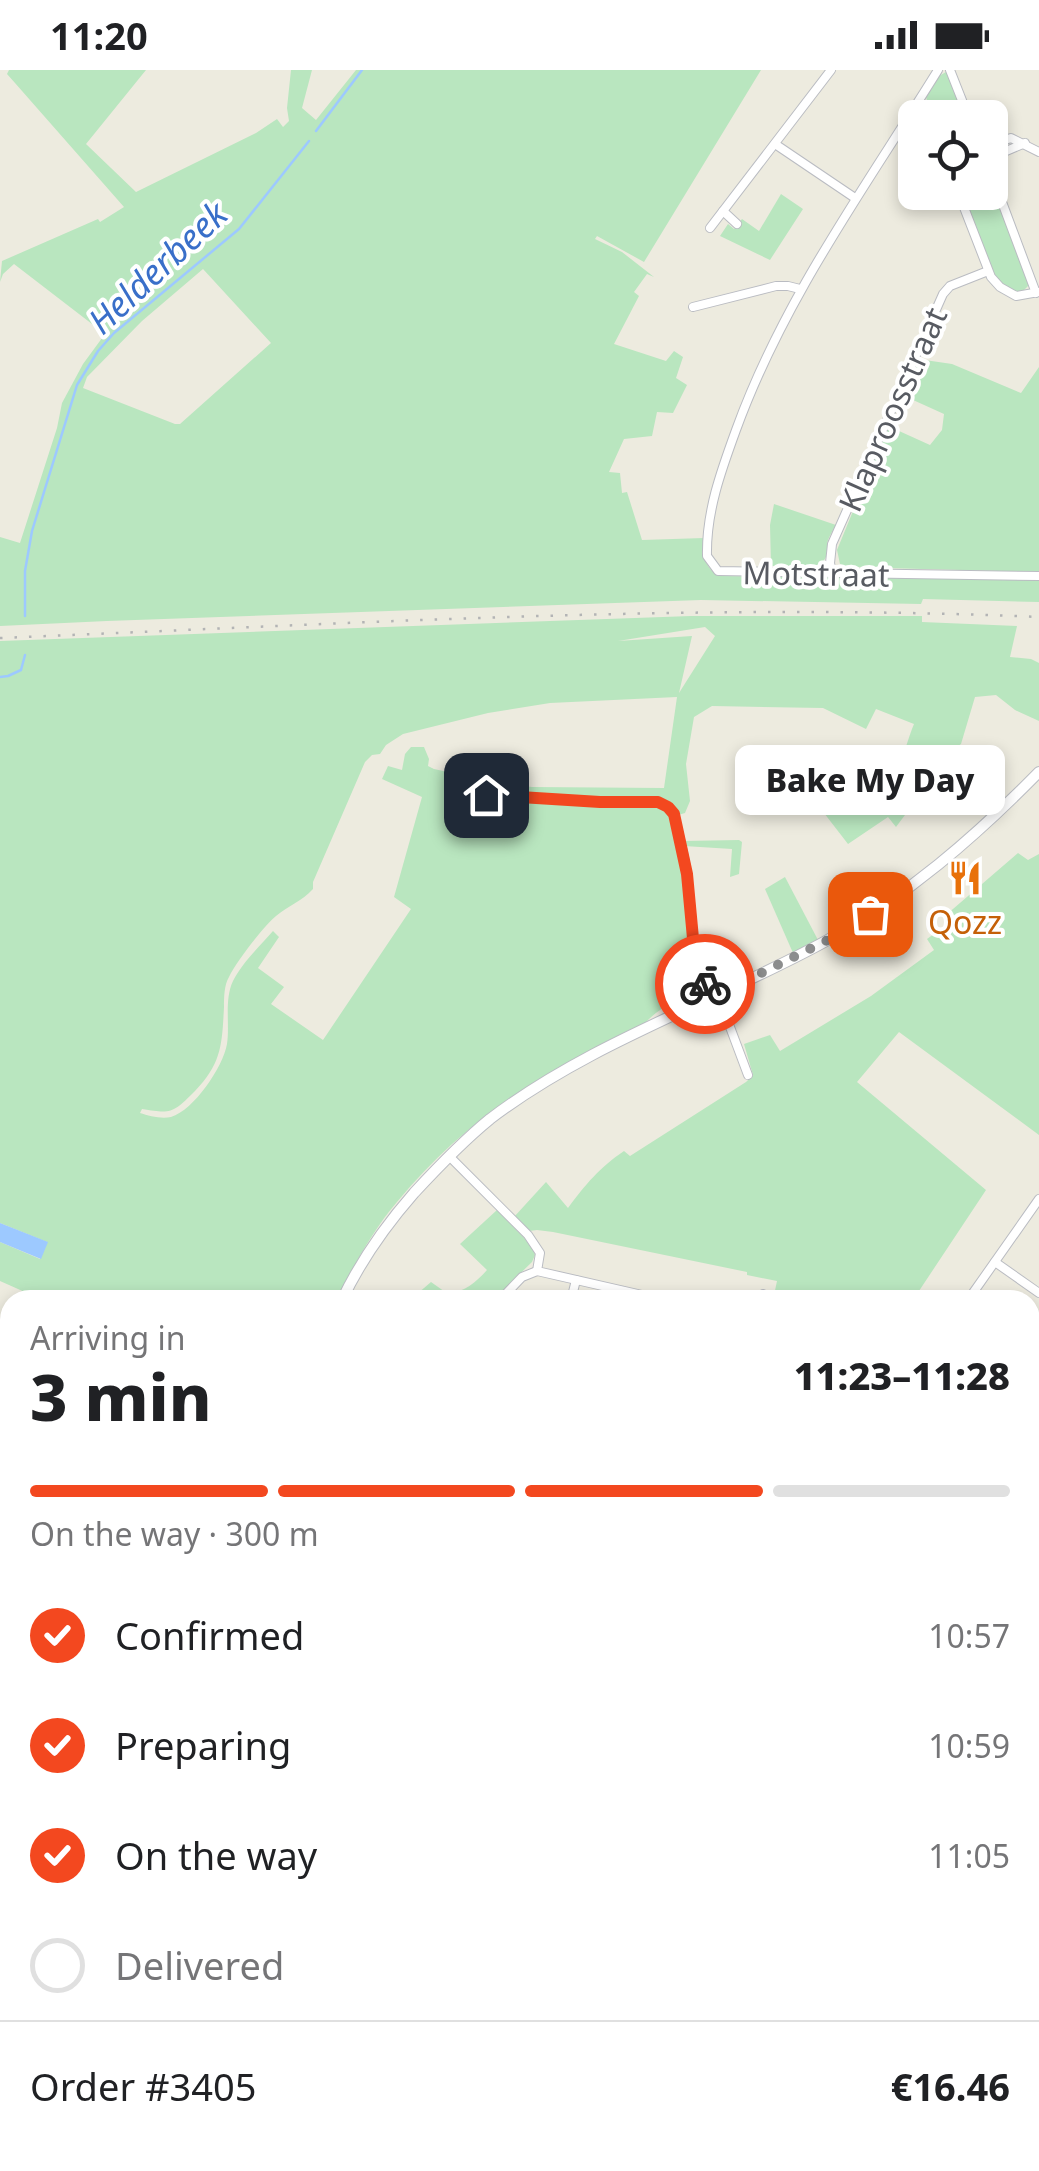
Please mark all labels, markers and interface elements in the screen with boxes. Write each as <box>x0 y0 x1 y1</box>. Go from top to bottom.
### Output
text: 11:20 <box>50 9 148 61</box>
map controls <box>898 100 1008 210</box>
button: locate <box>898 100 1008 210</box>
water label: Helderbeek <box>77 189 238 344</box>
street label: Klaproosstraat <box>828 300 956 518</box>
street label: Motstraat <box>742 550 890 596</box>
callout: Bake My Day <box>735 744 1005 814</box>
pin <box>444 753 529 838</box>
text: Bake My Day <box>766 758 974 801</box>
icon: home <box>459 768 514 823</box>
restaurant icon: Qozz <box>946 859 984 897</box>
pin <box>828 872 913 957</box>
icon: bag <box>843 887 898 942</box>
place label: Qozz <box>928 900 1002 943</box>
courier <box>655 934 755 1034</box>
icon: bike <box>678 957 733 1012</box>
text: Arriving in <box>30 1316 185 1359</box>
text: 11:23–11:28 <box>794 1349 1010 1401</box>
text: 3 min <box>30 1352 212 1440</box>
text: On the way · 300 m <box>30 1512 319 1555</box>
icon: check <box>30 1608 85 1663</box>
text: Confirmed <box>115 1609 304 1661</box>
text: 10:57 <box>928 1614 1010 1657</box>
icon: check <box>30 1718 85 1773</box>
text: Preparing <box>115 1719 291 1771</box>
text: 10:59 <box>928 1724 1010 1767</box>
icon: check <box>30 1828 85 1883</box>
text: On the way <box>115 1829 317 1881</box>
text: 11:05 <box>928 1834 1010 1877</box>
text: Delivered <box>115 1939 284 1991</box>
text: Order #3405 <box>30 2060 256 2112</box>
text: €16.46 <box>891 2060 1010 2112</box>

